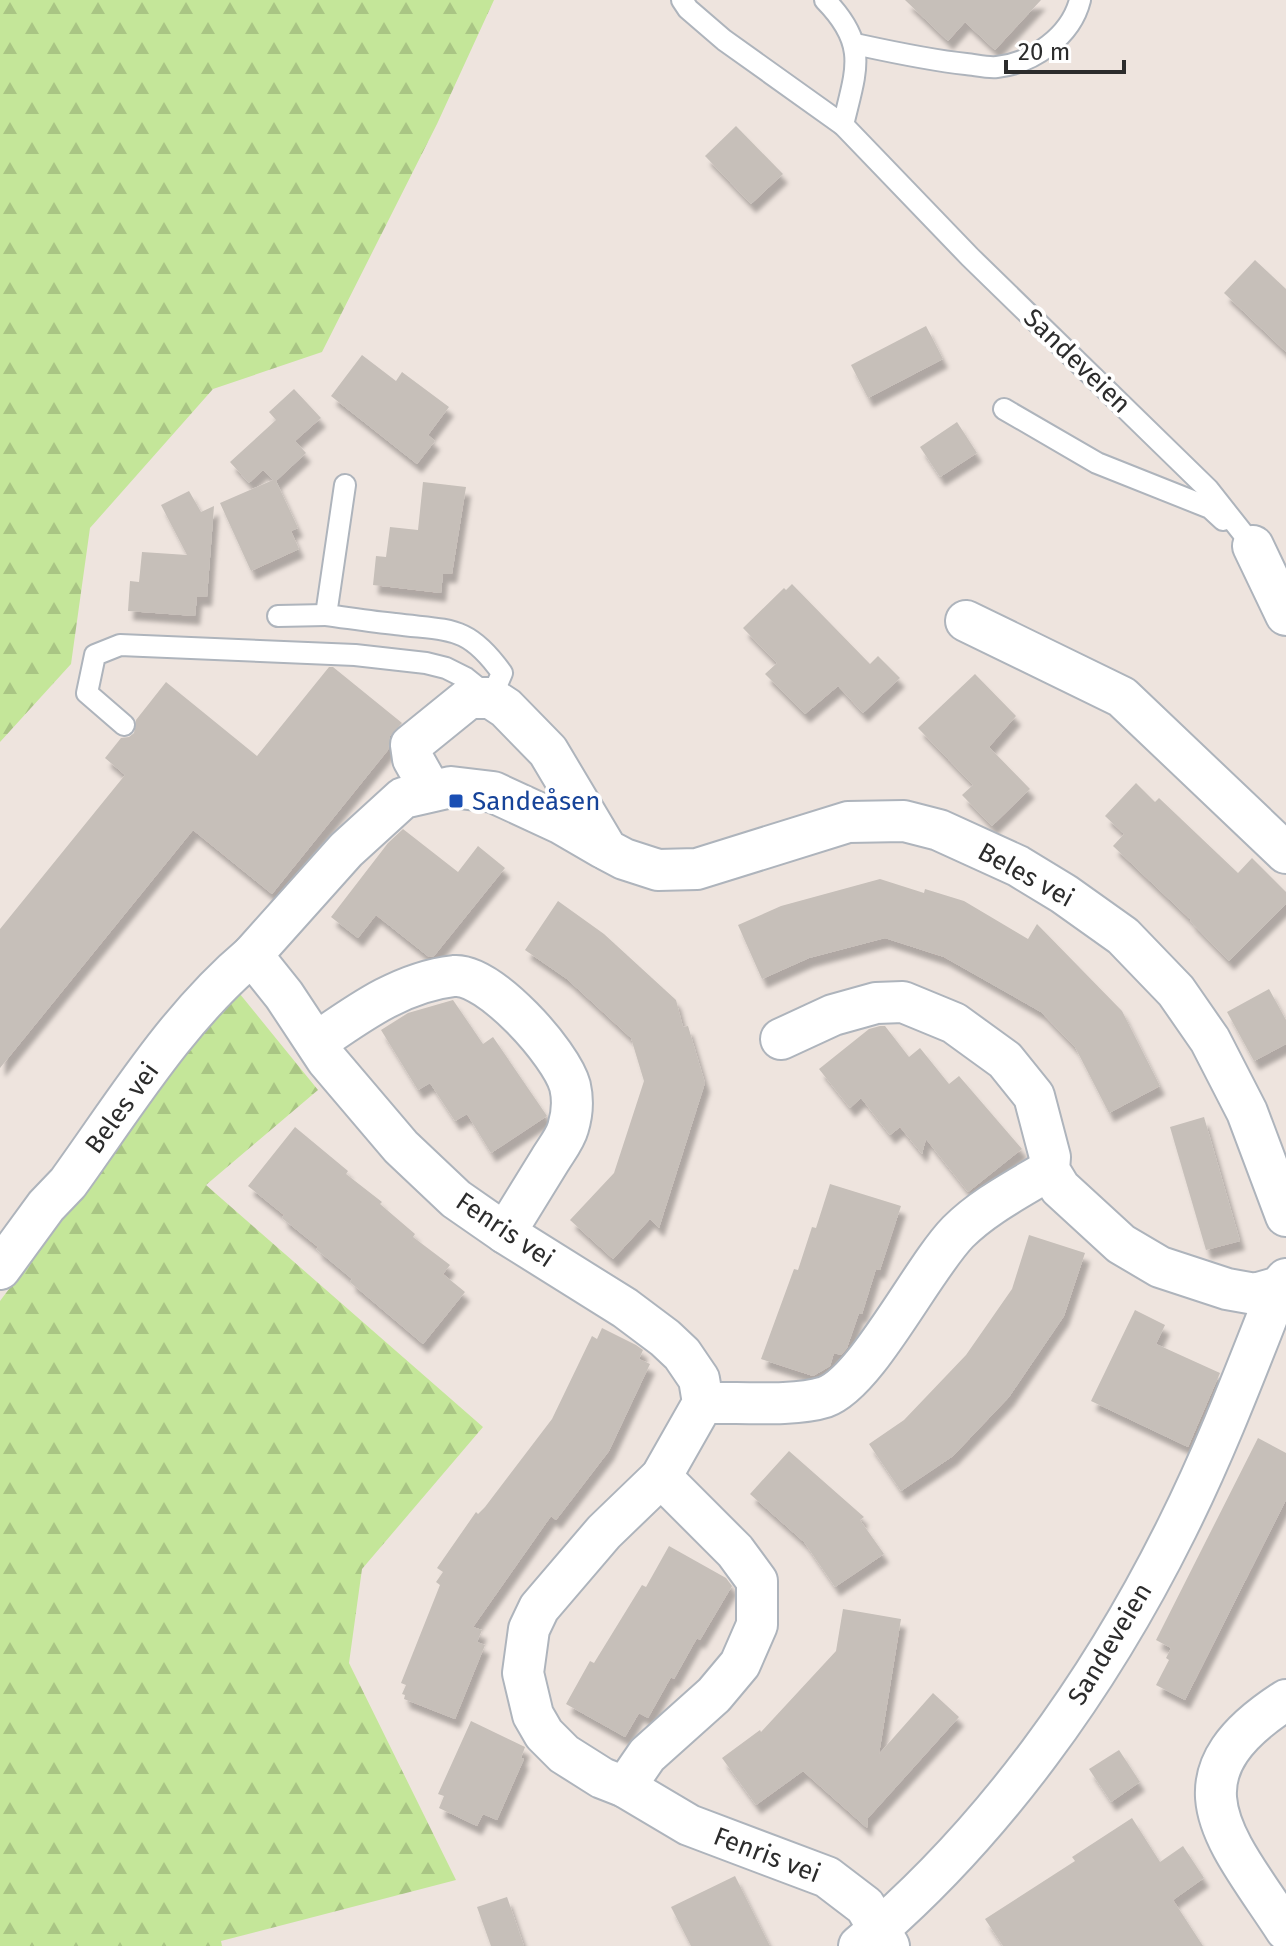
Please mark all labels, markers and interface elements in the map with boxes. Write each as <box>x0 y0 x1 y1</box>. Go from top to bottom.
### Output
scale bar <box>1006 24 1124 74</box>
text: 20 m <box>1018 38 1070 66</box>
street label: Sandeveien <box>1017 302 1137 420</box>
place label: Sandeåsen <box>472 786 600 817</box>
marker: Sandeåsen <box>447 792 465 810</box>
street label: Beles vei <box>973 836 1079 914</box>
street label: Beles vei <box>79 1056 165 1160</box>
street label: Fenris vei <box>450 1186 560 1274</box>
street label: Sandeveien <box>1061 1577 1159 1711</box>
street label: Fenris vei <box>709 1820 825 1890</box>

